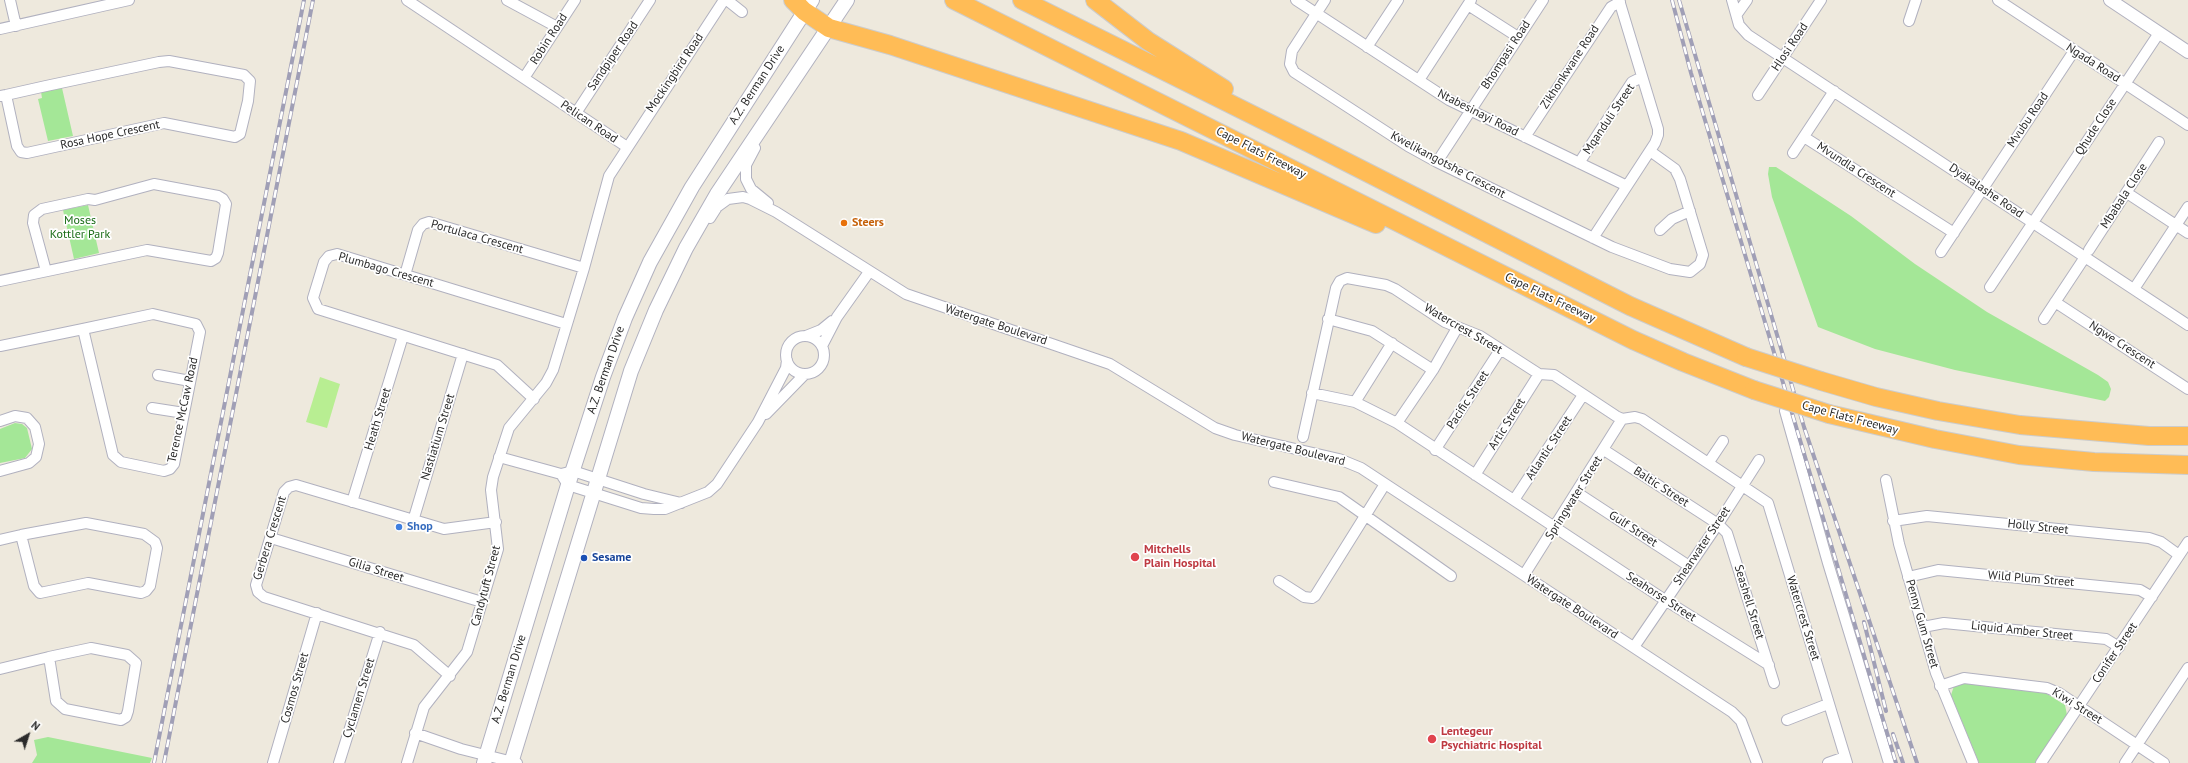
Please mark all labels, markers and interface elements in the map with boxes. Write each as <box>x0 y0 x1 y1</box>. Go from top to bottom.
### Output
street label: Robin Road <box>527 11 571 67</box>
street label: Bhompasi Road <box>1478 18 1534 92</box>
street label: Sandpiper Road <box>585 19 641 93</box>
street label: Hlosi Road <box>1769 20 1811 74</box>
street label: Zikhonkwane Road <box>1538 22 1602 112</box>
street label: Mockingbird Road <box>643 31 707 115</box>
street label: Ngada Road <box>2063 40 2123 86</box>
street label: A.Z. Berman Drive <box>726 43 788 127</box>
street label: Mqanduli Street <box>1580 81 1638 157</box>
street label: Ntabesinayi Road <box>1435 86 1521 140</box>
street label: Mvubu Road <box>2004 90 2052 150</box>
street label: Qhude Close <box>2072 96 2120 158</box>
street label: Pelican Road <box>558 98 620 146</box>
street label: Rosa Hope Crescent <box>59 117 161 153</box>
street label: Cape Flats Freeway <box>1214 124 1308 182</box>
street label: Kwelikangotshe Crescent <box>1388 129 1508 201</box>
street label: Mvundla Crescent <box>1814 139 1898 201</box>
street label: Dyakalashe Road <box>1946 161 2026 221</box>
street label: Mbabala Close <box>2098 161 2150 231</box>
park label: Moses Kottler Park <box>50 214 110 242</box>
place label: Steers <box>852 216 884 230</box>
street label: Portulaca Crescent <box>429 217 525 257</box>
marker: Steers <box>839 218 849 228</box>
street label: Plumbago Crescent <box>337 249 435 291</box>
street label: Cape Flats Freeway <box>1502 270 1598 326</box>
street label: Watercrest Street <box>1421 301 1505 357</box>
street label: Watergate Boulevard <box>943 302 1049 348</box>
street label: Ngwe Crescent <box>2086 318 2158 372</box>
street label: A.Z. Berman Drive <box>584 324 628 416</box>
street label: Terence McCaw Road <box>165 356 201 464</box>
street label: Pacific Street <box>1444 368 1492 432</box>
street label: Heath Street <box>362 386 394 452</box>
street label: Nastiatium Street <box>418 392 458 482</box>
street label: Artic Street <box>1486 396 1528 452</box>
street label: Cape Flats Freeway <box>1800 398 1900 438</box>
street label: Atlantic Street <box>1523 413 1575 483</box>
street label: Watergate Boulevard <box>1240 429 1346 469</box>
street label: Springwater Street <box>1542 454 1606 542</box>
street label: Baltic Street <box>1631 464 1691 510</box>
street label: Gerbera Crescent <box>250 494 290 582</box>
street label: Shearwater Street <box>1670 504 1734 588</box>
street label: Gulf Street <box>1606 508 1660 550</box>
street label: Holly Street <box>2007 517 2069 537</box>
place label: Shop <box>407 520 433 534</box>
marker: Shop <box>394 522 404 532</box>
place label: Mitchells Plain Hospital <box>1144 543 1216 571</box>
street label: Candytuft Street <box>468 544 504 628</box>
place label: Sesame <box>592 551 631 565</box>
marker: Mitchells Plain Hospital <box>1129 551 1141 563</box>
marker: Sesame <box>579 553 589 563</box>
street label: Gilia Street <box>347 555 405 585</box>
street label: Seashell Street <box>1731 563 1767 641</box>
street label: Wild Plum Street <box>1987 568 2075 590</box>
street label: Seahorse Street <box>1623 569 1699 625</box>
street label: Watergate Boulevard <box>1523 572 1621 642</box>
street label: Watercrest Street <box>1783 574 1823 662</box>
street label: Penny Gum Street <box>1902 578 1942 670</box>
street label: Liquid Amber Street <box>1970 618 2074 644</box>
street label: Conifer Street <box>2089 620 2141 686</box>
street label: A.Z. Berman Drive <box>489 633 529 725</box>
street label: Cosmos Street <box>278 651 312 725</box>
street label: Cyclamen Street <box>340 656 378 740</box>
street label: Kiwi Street <box>2049 685 2105 727</box>
north arrow <box>8 715 48 755</box>
text: N <box>28 718 43 733</box>
place label: Lentegeur Psychiatric Hospital <box>1441 725 1542 753</box>
marker: Lentegeur Psychiatric Hospital <box>1426 733 1438 745</box>

